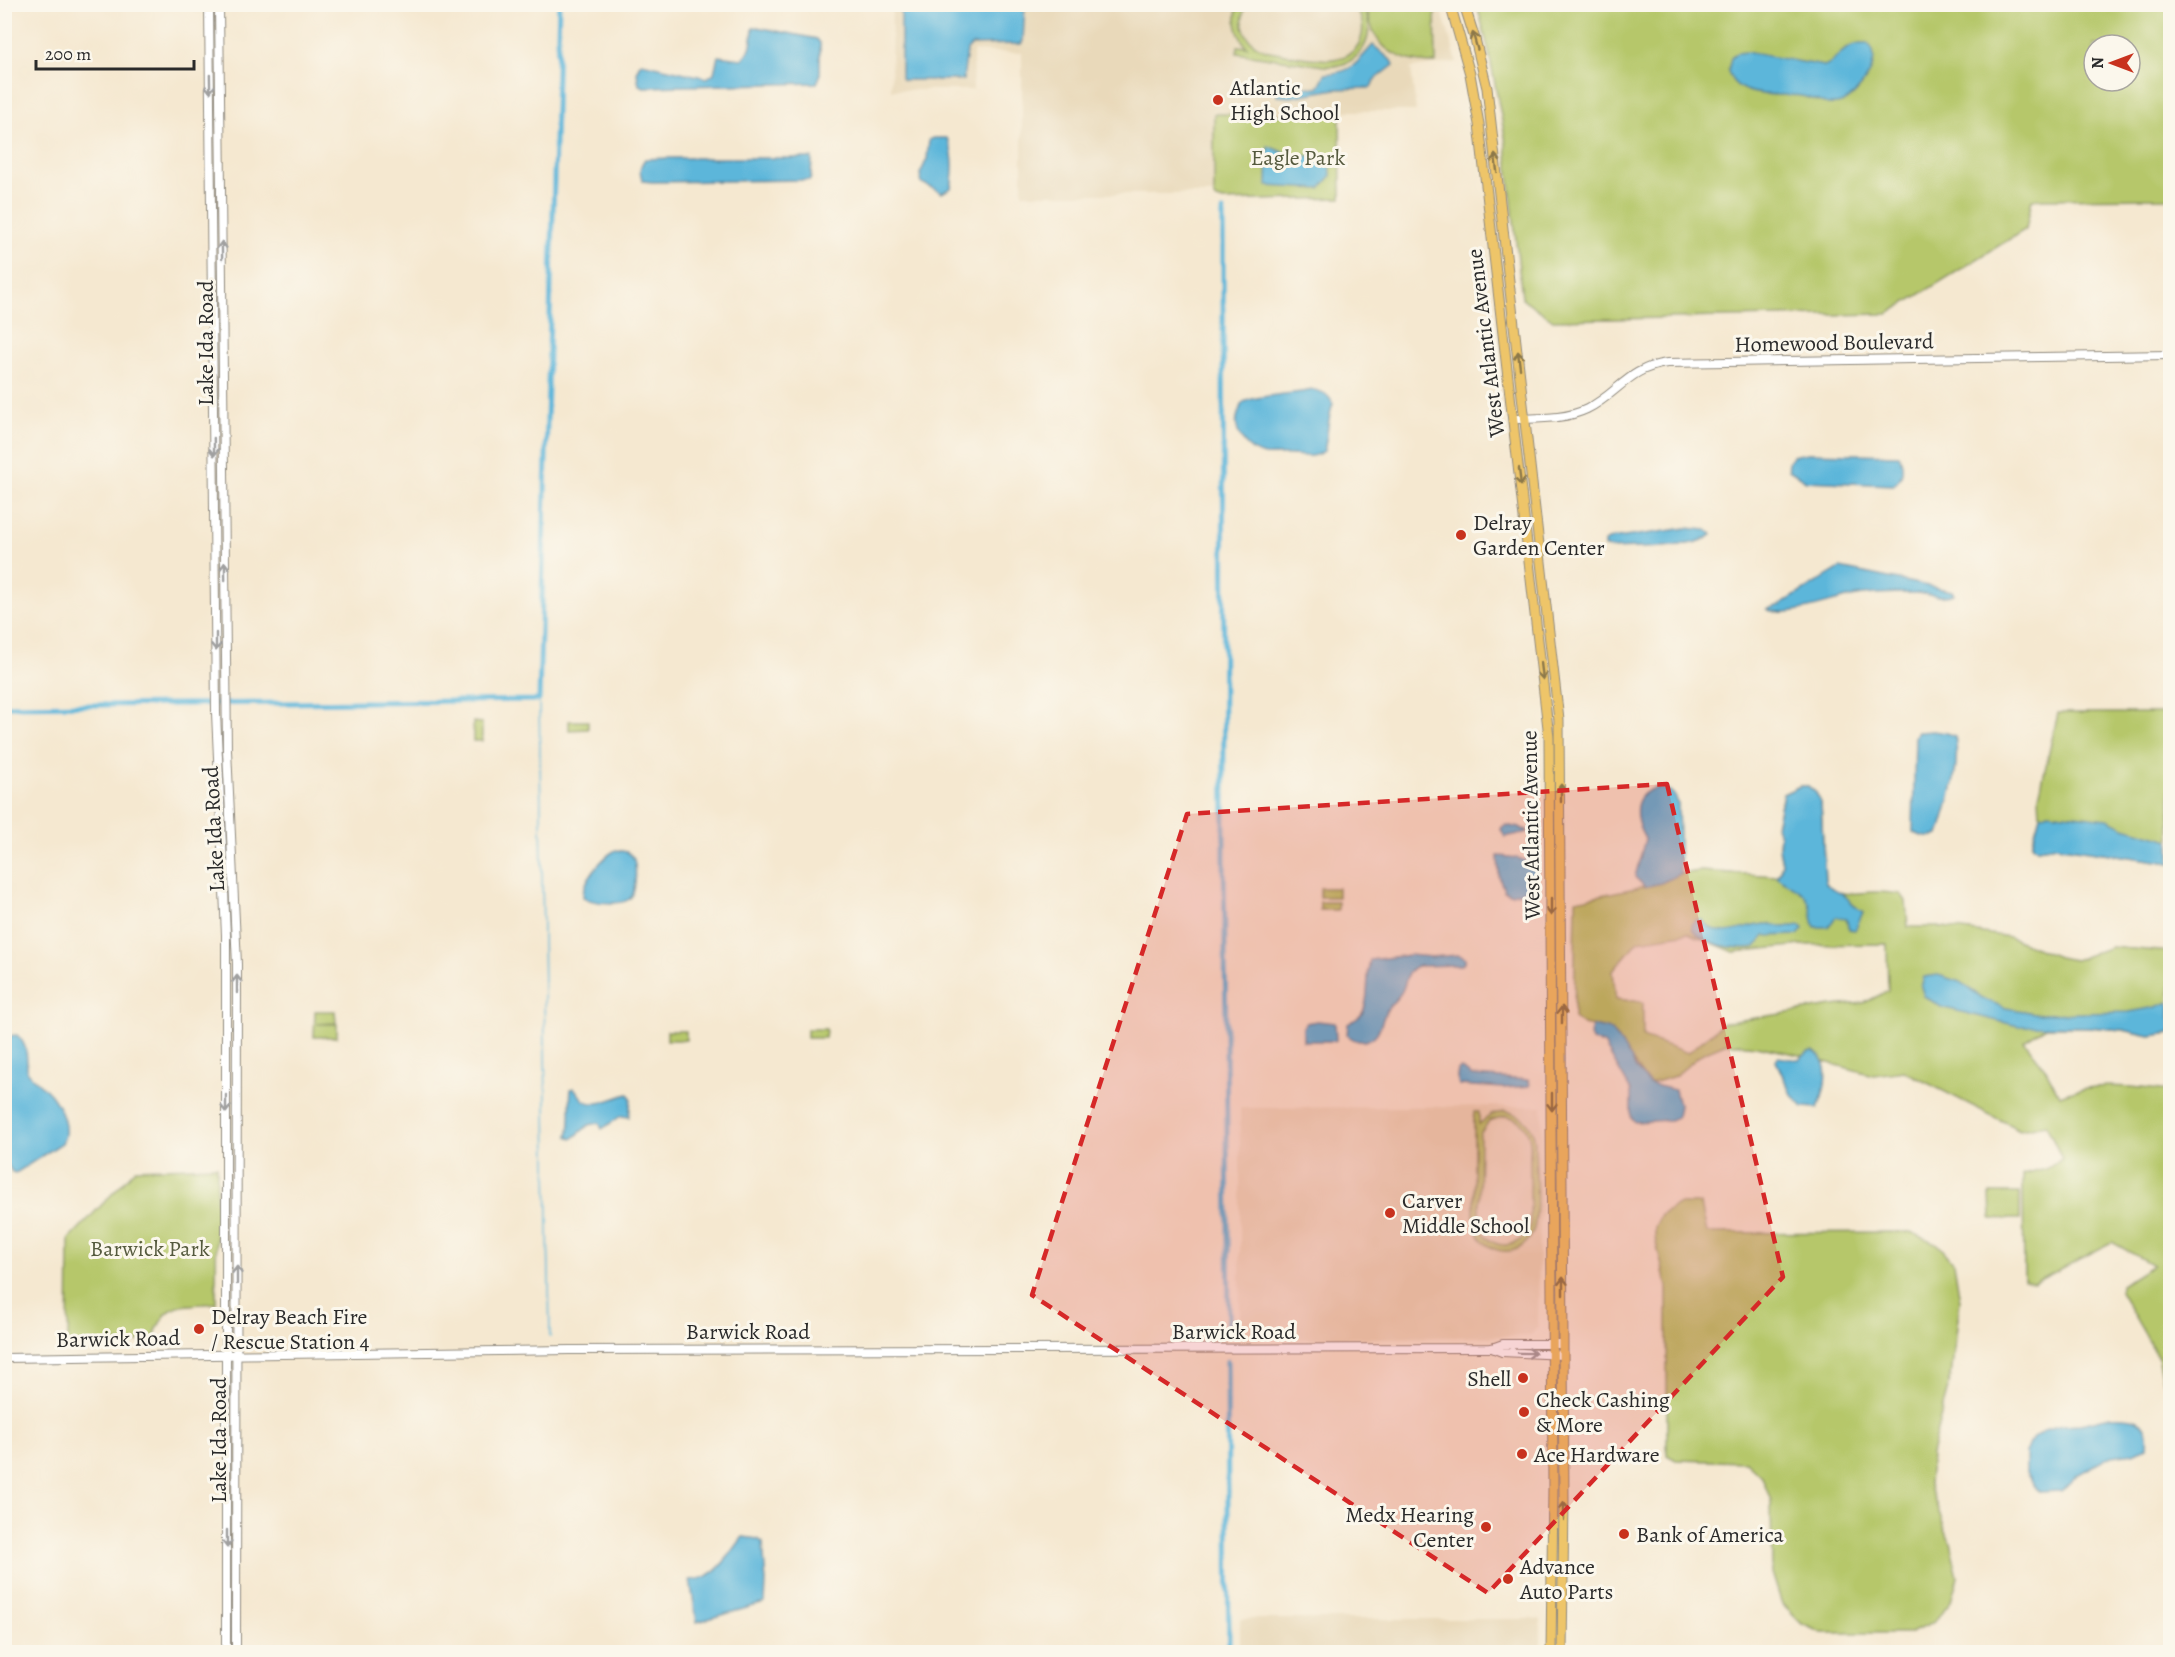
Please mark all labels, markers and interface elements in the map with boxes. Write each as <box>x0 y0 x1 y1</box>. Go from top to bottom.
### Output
one-way arrow <box>1469 32 1480 51</box>
scale bar <box>36 33 194 71</box>
north arrow <box>2082 33 2142 93</box>
text: 200 m <box>45 42 91 66</box>
text: N <box>2087 57 2109 69</box>
one-way arrow <box>204 73 216 93</box>
place label: Atlantic High School <box>1229 73 1339 128</box>
marker: Atlantic High School <box>1211 93 1225 107</box>
park label: Eagle Park <box>1251 143 1345 173</box>
one-way arrow <box>1490 154 1501 173</box>
one-way arrow <box>216 240 228 260</box>
street label: West Atlantic Avenue <box>1460 247 1513 440</box>
street label: Lake Ida Road <box>191 280 221 406</box>
street label: Homewood Boulevard <box>1734 326 1934 360</box>
one-way arrow <box>1513 351 1524 371</box>
one-way arrow <box>208 436 220 456</box>
one-way arrow <box>1515 467 1526 486</box>
place label: Delray Garden Center <box>1473 508 1605 563</box>
marker: Delray Garden Center <box>1454 528 1468 542</box>
one-way arrow <box>219 561 231 581</box>
one-way arrow <box>210 631 222 651</box>
one-way arrow <box>1537 660 1548 680</box>
street label: West Atlantic Avenue <box>1514 730 1548 921</box>
street label: Lake Ida Road <box>196 765 232 893</box>
one-way arrow <box>1555 783 1567 803</box>
one-way arrow <box>1545 897 1557 917</box>
one-way arrow <box>231 974 243 994</box>
one-way arrow <box>1556 1005 1568 1025</box>
one-way arrow <box>1546 1092 1558 1112</box>
one-way arrow <box>220 1093 232 1113</box>
place label: Carver Middle School <box>1402 1186 1529 1241</box>
marker: Carver Middle School <box>1383 1206 1397 1220</box>
park label: Barwick Park <box>90 1234 210 1264</box>
one-way arrow <box>231 1265 243 1285</box>
one-way arrow <box>1557 1276 1569 1296</box>
place label: Delray Beach Fire / Rescue Station 4 <box>211 1302 370 1357</box>
street label: Barwick Road <box>686 1317 810 1347</box>
street label: Barwick Road <box>1172 1317 1296 1347</box>
marker: Delray Beach Fire / Rescue Station 4 <box>192 1322 206 1336</box>
street label: Barwick Road <box>56 1323 181 1355</box>
one-way arrow <box>1517 1347 1537 1359</box>
place label: Shell <box>1467 1364 1511 1394</box>
marker: Shell <box>1516 1371 1530 1385</box>
street label: Lake Ida Road <box>204 1377 234 1503</box>
place label: Check Cashing & More <box>1536 1385 1670 1440</box>
marker: Check Cashing & More <box>1517 1405 1531 1419</box>
place label: Ace Hardware <box>1533 1440 1660 1470</box>
marker: Ace Hardware <box>1515 1447 1529 1461</box>
place label: Medx Hearing Center <box>1345 1500 1474 1555</box>
one-way arrow <box>1558 1502 1570 1522</box>
marker: Medx Hearing Center <box>1479 1520 1493 1534</box>
place label: Bank of America <box>1636 1520 1785 1550</box>
marker: Bank of America <box>1617 1527 1631 1541</box>
one-way arrow <box>221 1529 233 1549</box>
place label: Advance Auto Parts <box>1519 1552 1613 1607</box>
marker: Advance Auto Parts <box>1501 1572 1515 1586</box>

